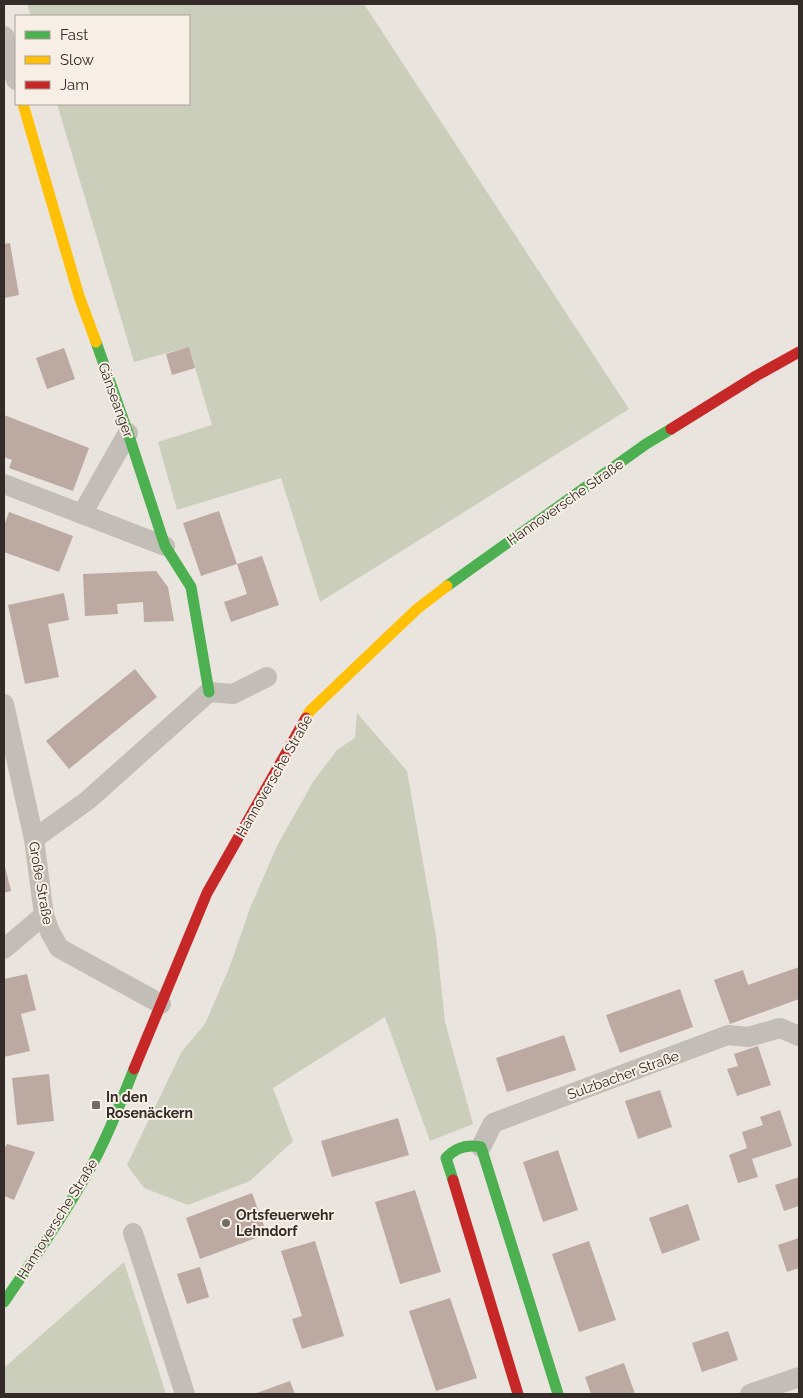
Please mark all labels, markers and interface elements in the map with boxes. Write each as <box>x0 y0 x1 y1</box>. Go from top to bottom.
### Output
legend <box>15 15 190 105</box>
text: Fast <box>60 26 88 44</box>
text: Slow <box>60 51 94 69</box>
text: Jam <box>60 76 89 94</box>
street label: Gänseanger <box>95 360 137 440</box>
street label: Hannoversche Straße <box>504 456 626 548</box>
street label: Hannoversche Straße <box>232 712 316 840</box>
street label: Große Straße <box>26 840 56 926</box>
street label: Sulzbacher Straße <box>565 1047 681 1103</box>
place label: In den Rosenäckern <box>106 1089 193 1121</box>
marker: In den Rosenäckern <box>90 1099 102 1111</box>
street label: Hannoversche Straße <box>14 1156 100 1282</box>
place label: Ortsfeuerwehr Lehndorf <box>236 1207 334 1239</box>
marker: Ortsfeuerwehr Lehndorf <box>220 1217 232 1229</box>

